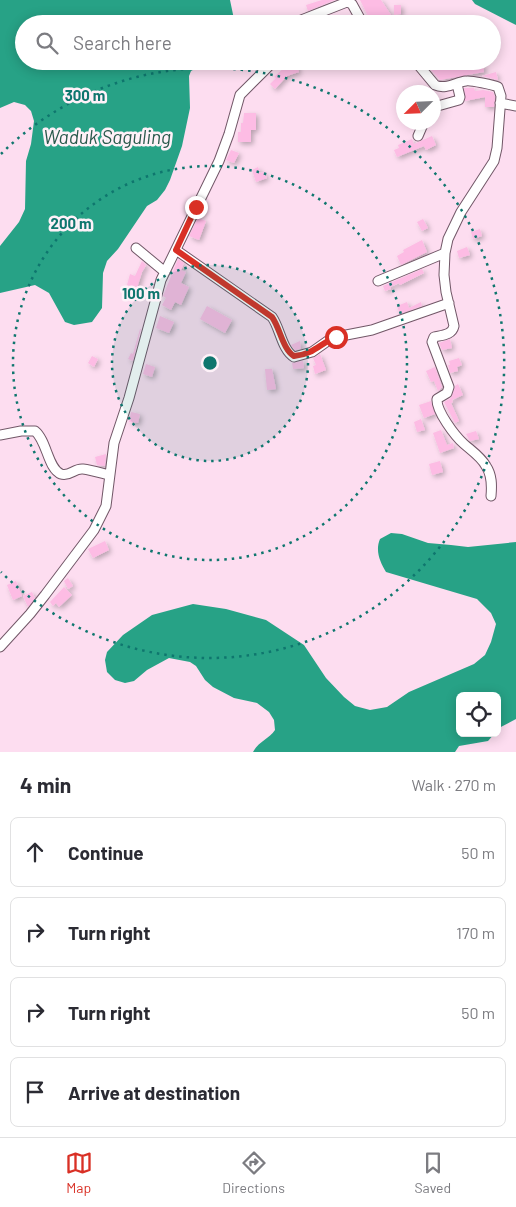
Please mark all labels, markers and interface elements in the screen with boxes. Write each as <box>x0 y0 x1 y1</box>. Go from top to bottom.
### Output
search box <box>15 15 501 70</box>
icon: search <box>33 29 61 57</box>
text: Search here <box>73 31 172 54</box>
north arrow <box>396 85 441 130</box>
text: 300 m <box>65 86 105 104</box>
water label: Waduk Saguling <box>43 125 171 148</box>
route end <box>185 196 208 219</box>
text: 200 m <box>50 214 92 232</box>
text: 100 m <box>122 284 160 302</box>
route start <box>325 326 348 349</box>
centre of rings <box>201 354 219 372</box>
map controls <box>456 692 501 737</box>
button: locate <box>456 692 501 737</box>
text: 4 min <box>20 772 71 797</box>
text: Walk · 270 m <box>411 775 496 794</box>
icon: ahead <box>21 838 49 866</box>
text: Continue <box>68 841 144 864</box>
text: 50 m <box>461 843 495 862</box>
icon: right <box>21 918 49 946</box>
text: Turn right <box>68 921 150 944</box>
text: 170 m <box>456 923 495 942</box>
icon: right <box>21 998 49 1026</box>
text: Turn right <box>68 1001 150 1024</box>
text: 50 m <box>461 1003 495 1022</box>
icon: arrive <box>21 1078 49 1106</box>
text: Arrive at destination <box>68 1081 240 1104</box>
tab: Map <box>65 1149 93 1196</box>
tab: Directions <box>222 1149 285 1196</box>
tab: Saved <box>414 1149 451 1196</box>

